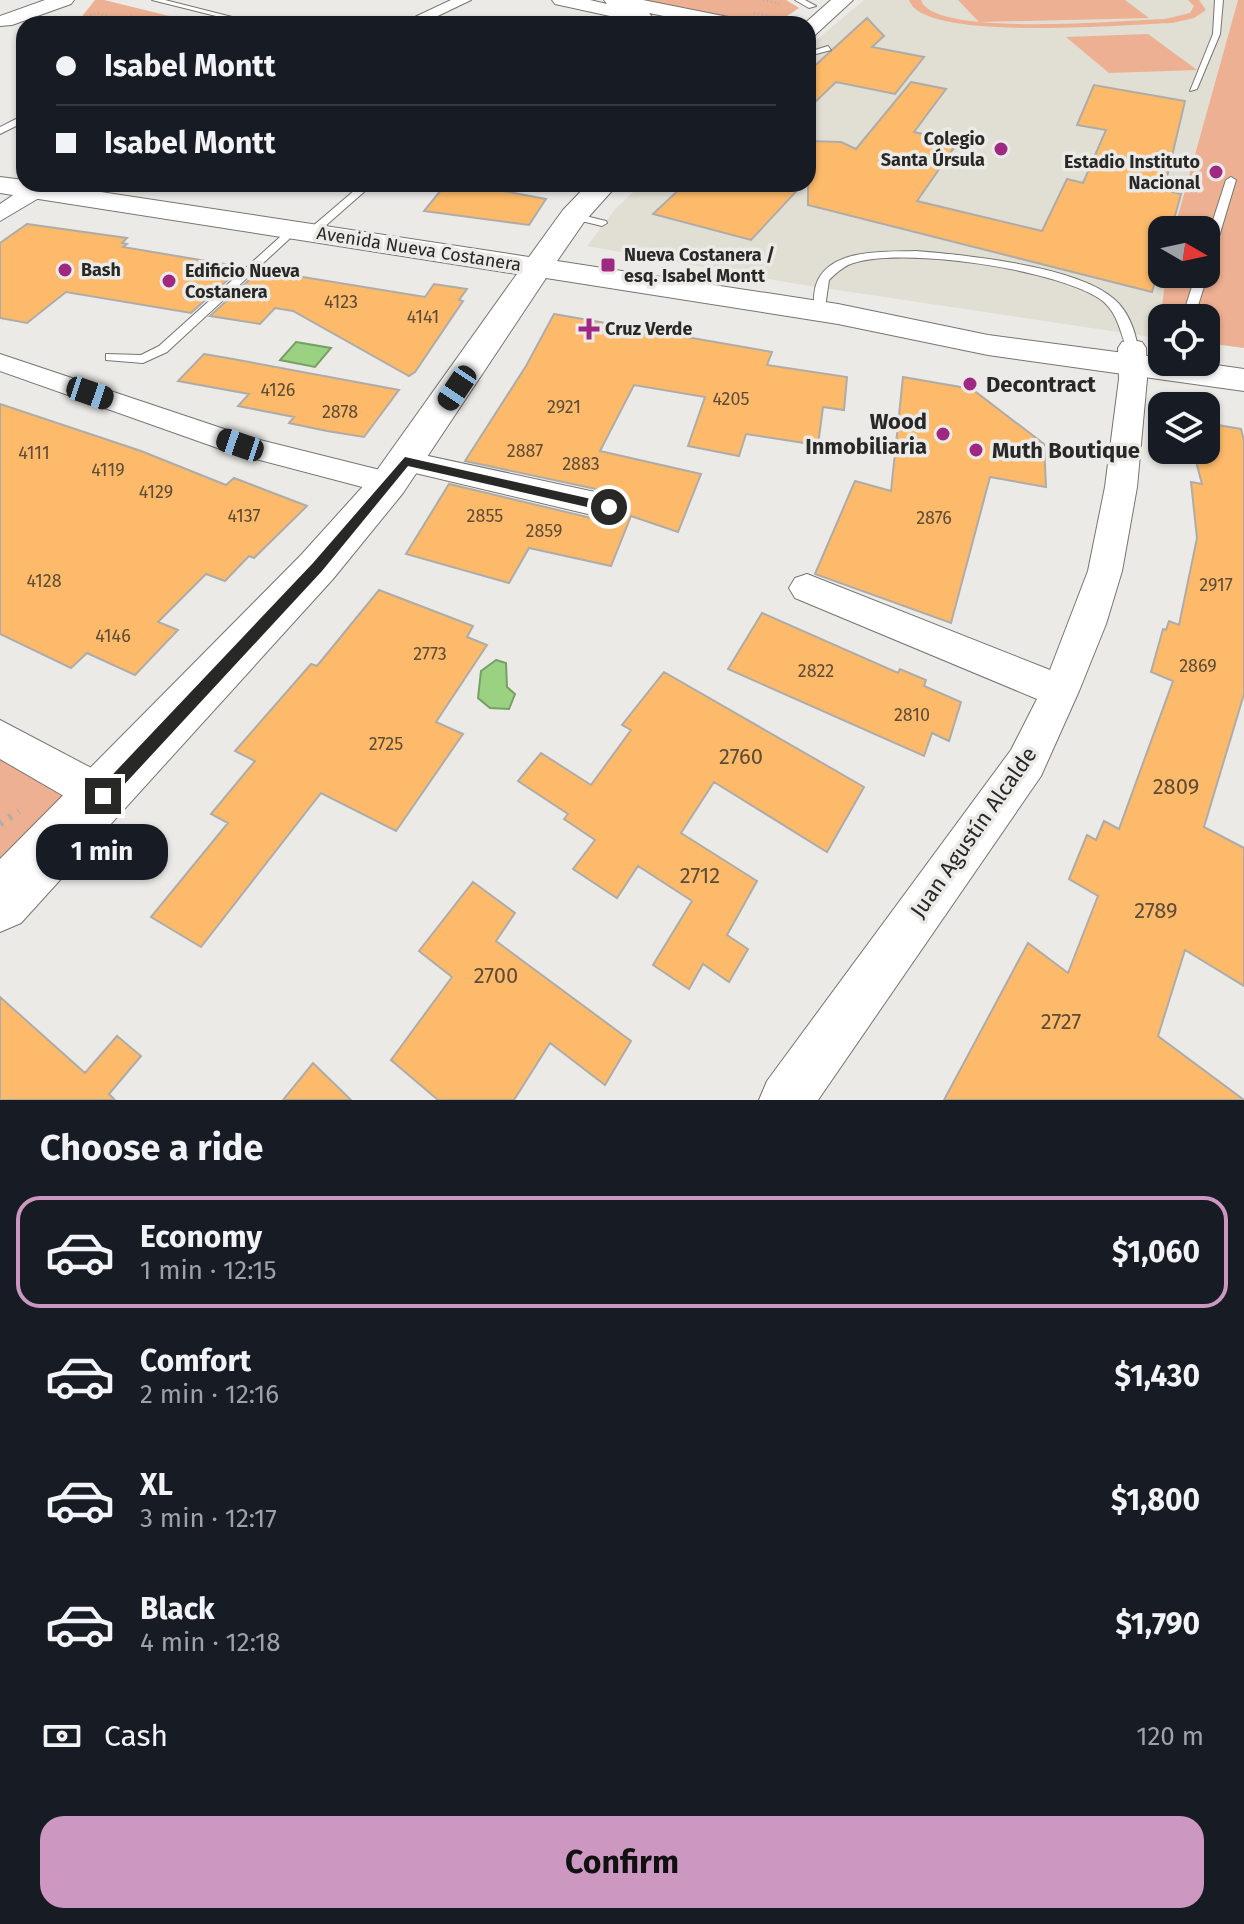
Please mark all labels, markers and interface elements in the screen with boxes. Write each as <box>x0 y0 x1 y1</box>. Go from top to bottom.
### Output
text: Isabel Montt <box>104 48 275 84</box>
text: Isabel Montt <box>104 125 275 161</box>
place label: Colegio Santa Úrsula <box>881 128 985 171</box>
marker: Colegio Santa Úrsula <box>992 140 1010 158</box>
place label: Estadio Instituto Nacional <box>1064 151 1201 194</box>
marker: Estadio Instituto Nacional <box>1207 163 1225 181</box>
north arrow <box>1148 216 1220 288</box>
map controls <box>1148 216 1220 464</box>
street label: Avenida Nueva Costanera <box>315 222 523 276</box>
place label: Nueva Costanera / esq. Isabel Montt <box>624 244 775 287</box>
marker: Nueva Costanera / esq. Isabel Montt <box>599 256 617 274</box>
place label: Bash <box>81 259 121 281</box>
place label: Edificio Nueva Costanera <box>185 260 300 303</box>
marker: Bash <box>56 261 74 279</box>
marker: Edificio Nueva Costanera <box>160 272 178 290</box>
house number: 4123 <box>324 291 358 313</box>
button: locate <box>1148 304 1220 376</box>
house number: 4141 <box>407 306 439 328</box>
place label: Cruz Verde <box>605 318 692 340</box>
marker: Cruz Verde <box>580 320 598 338</box>
car <box>434 361 480 415</box>
place label: Decontract <box>986 371 1096 398</box>
car <box>63 374 117 412</box>
marker: Decontract <box>961 375 979 393</box>
house number: 4126 <box>261 379 295 401</box>
house number: 4205 <box>712 388 750 410</box>
button: layers <box>1148 392 1220 464</box>
house number: 2921 <box>547 396 581 418</box>
house number: 2878 <box>322 401 358 423</box>
place label: Wood Inmobiliaria <box>805 408 927 460</box>
marker: Wood Inmobiliaria <box>934 425 952 443</box>
car <box>213 426 267 464</box>
place label: Muth Boutique <box>992 437 1140 464</box>
house number: 2887 <box>507 440 543 462</box>
marker: Muth Boutique <box>967 441 985 459</box>
house number: 4111 <box>18 442 50 464</box>
house number: 2883 <box>562 453 600 475</box>
house number: 4119 <box>91 459 125 481</box>
house number: 4129 <box>139 481 173 503</box>
route start <box>591 489 627 525</box>
house number: 4137 <box>227 505 261 527</box>
house number: 2855 <box>467 505 503 527</box>
house number: 2876 <box>916 507 952 529</box>
house number: 2859 <box>525 520 563 542</box>
house number: 4128 <box>26 570 62 592</box>
house number: 2917 <box>1199 574 1233 596</box>
house number: 4146 <box>95 625 131 647</box>
house number: 2773 <box>413 643 447 665</box>
house number: 2869 <box>1179 655 1217 677</box>
house number: 2822 <box>798 660 834 682</box>
house number: 2810 <box>894 704 930 726</box>
house number: 2725 <box>369 733 403 755</box>
street label: Juan Agustín Alcalde <box>904 742 1043 923</box>
house number: 2760 <box>719 743 763 770</box>
house number: 2809 <box>1153 773 1199 800</box>
route end <box>85 778 121 814</box>
callout: 1 min <box>37 824 169 880</box>
text: 1 min <box>71 836 133 867</box>
house number: 2712 <box>680 862 720 889</box>
house number: 2789 <box>1134 897 1178 924</box>
house number: 2700 <box>474 962 518 989</box>
house number: 2727 <box>1041 1008 1082 1035</box>
text: Choose a ride <box>40 1126 263 1170</box>
icon: car <box>44 1216 116 1288</box>
text: Economy <box>140 1219 262 1255</box>
text: $1,060 <box>1112 1234 1200 1270</box>
text: 1 min · 12:15 <box>140 1255 277 1286</box>
icon: car <box>44 1340 116 1412</box>
text: Comfort <box>140 1343 251 1379</box>
text: $1,430 <box>1115 1358 1200 1394</box>
text: 2 min · 12:16 <box>140 1379 279 1410</box>
icon: car <box>44 1464 116 1536</box>
text: XL <box>140 1467 173 1503</box>
text: $1,800 <box>1111 1482 1200 1518</box>
text: 3 min · 12:17 <box>140 1503 277 1534</box>
icon: car <box>44 1588 116 1660</box>
text: Black <box>140 1591 215 1627</box>
text: $1,790 <box>1115 1606 1200 1642</box>
text: 4 min · 12:18 <box>140 1627 281 1658</box>
icon: cash <box>40 1714 84 1758</box>
text: Cash <box>104 1718 168 1754</box>
text: 120 m <box>1136 1721 1204 1752</box>
button: Confirm <box>40 1816 1204 1908</box>

